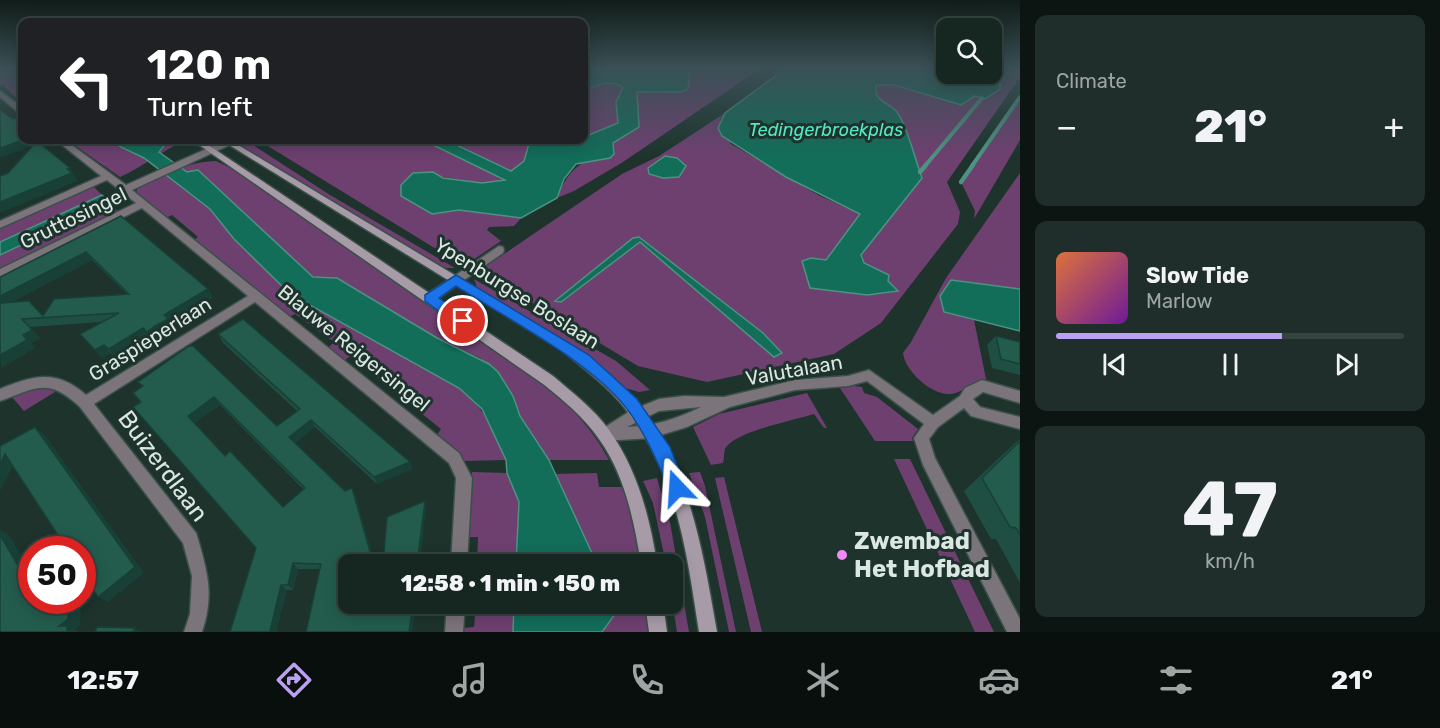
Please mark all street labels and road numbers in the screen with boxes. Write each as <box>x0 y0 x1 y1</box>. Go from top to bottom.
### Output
street label: Gruttosingel <box>16 182 130 254</box>
street label: Ypenburgse Boslaan <box>430 232 604 354</box>
street label: Blauwe Reigersingel <box>273 279 435 417</box>
street label: Graspieperlaan <box>84 292 216 386</box>
street label: Valutalaan <box>744 350 844 390</box>
street label: Buizerdlaan <box>112 405 214 527</box>

